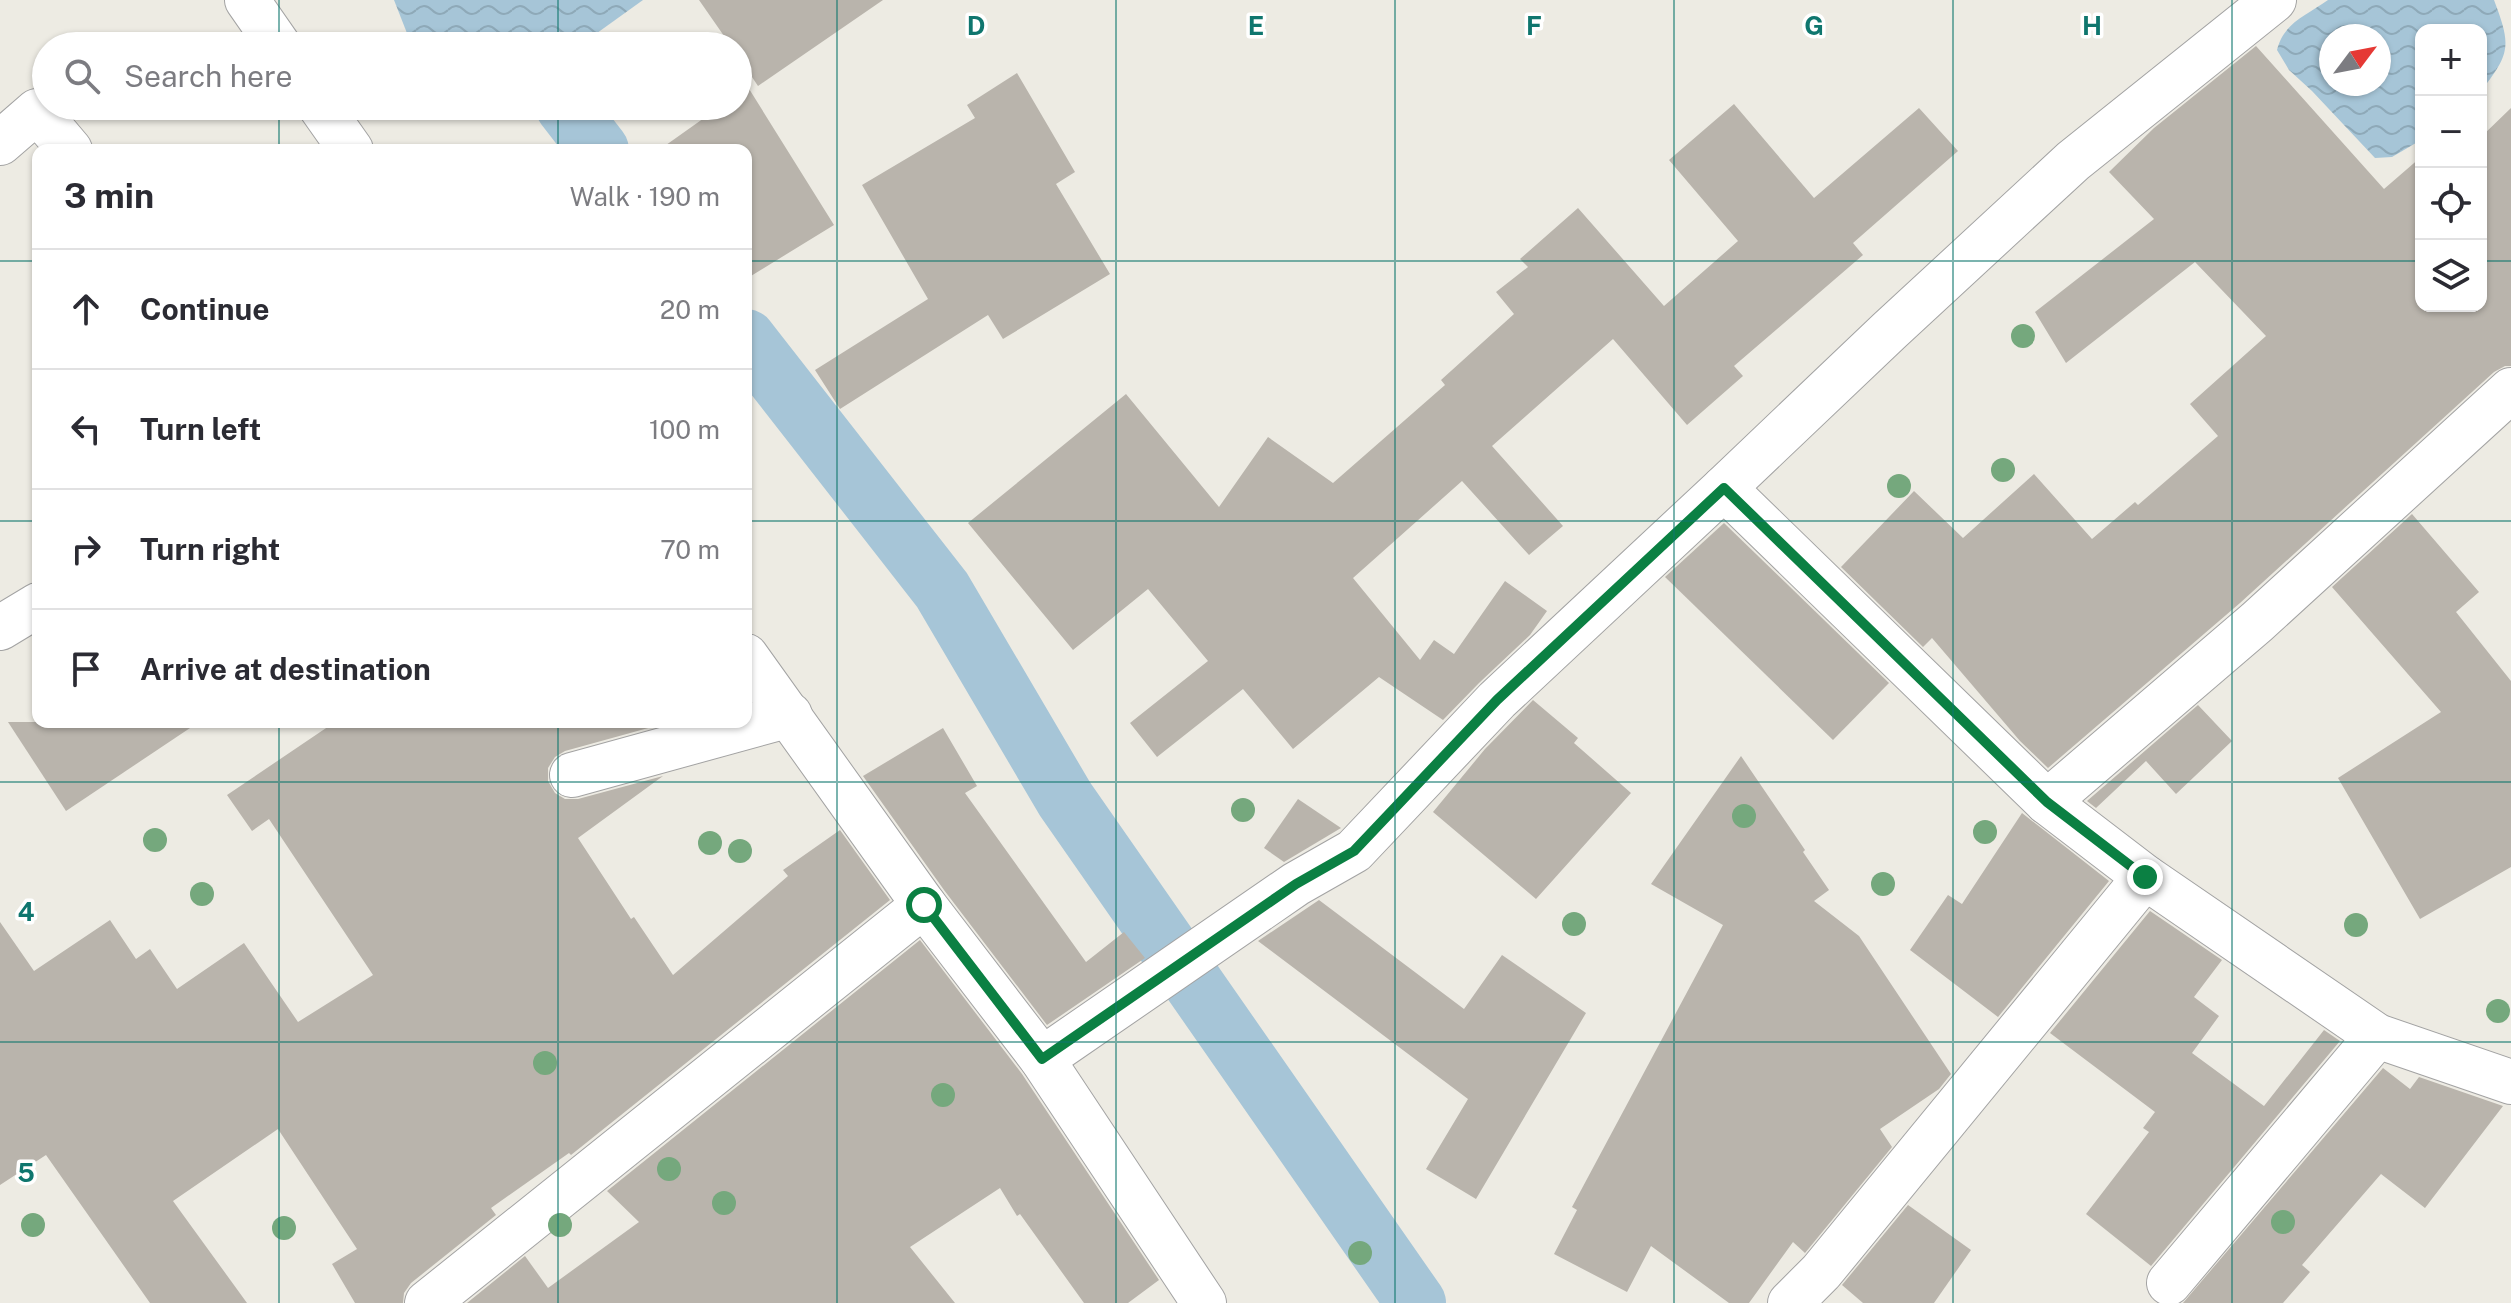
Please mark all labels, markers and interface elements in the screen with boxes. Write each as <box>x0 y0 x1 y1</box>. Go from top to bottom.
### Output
text: D <box>967 10 985 41</box>
text: E <box>1248 10 1264 41</box>
text: F <box>1526 10 1542 41</box>
text: G <box>1804 10 1824 41</box>
text: H <box>2082 10 2102 41</box>
north arrow <box>2319 24 2391 96</box>
map controls <box>2415 24 2487 312</box>
button: + <box>2415 24 2487 96</box>
search box <box>32 32 752 120</box>
icon: search <box>60 54 104 98</box>
text: Search here <box>124 58 292 94</box>
button: − <box>2415 96 2487 168</box>
button: locate <box>2415 168 2487 240</box>
text: 3 min <box>64 176 154 216</box>
text: Walk · 190 m <box>570 181 720 212</box>
button: layers <box>2415 240 2487 312</box>
icon: ahead <box>64 287 108 331</box>
text: Continue <box>140 291 270 327</box>
text: 20 m <box>660 294 720 325</box>
icon: left <box>64 407 108 451</box>
text: Turn left <box>140 411 261 447</box>
text: 100 m <box>649 414 720 445</box>
icon: right <box>64 527 108 571</box>
text: Turn right <box>140 531 280 567</box>
text: 70 m <box>660 534 720 565</box>
icon: arrive <box>64 647 108 691</box>
text: Arrive at destination <box>140 651 431 687</box>
route end <box>2127 859 2163 895</box>
route start <box>906 887 942 923</box>
text: 4 <box>17 896 35 927</box>
text: 5 <box>17 1157 35 1188</box>

